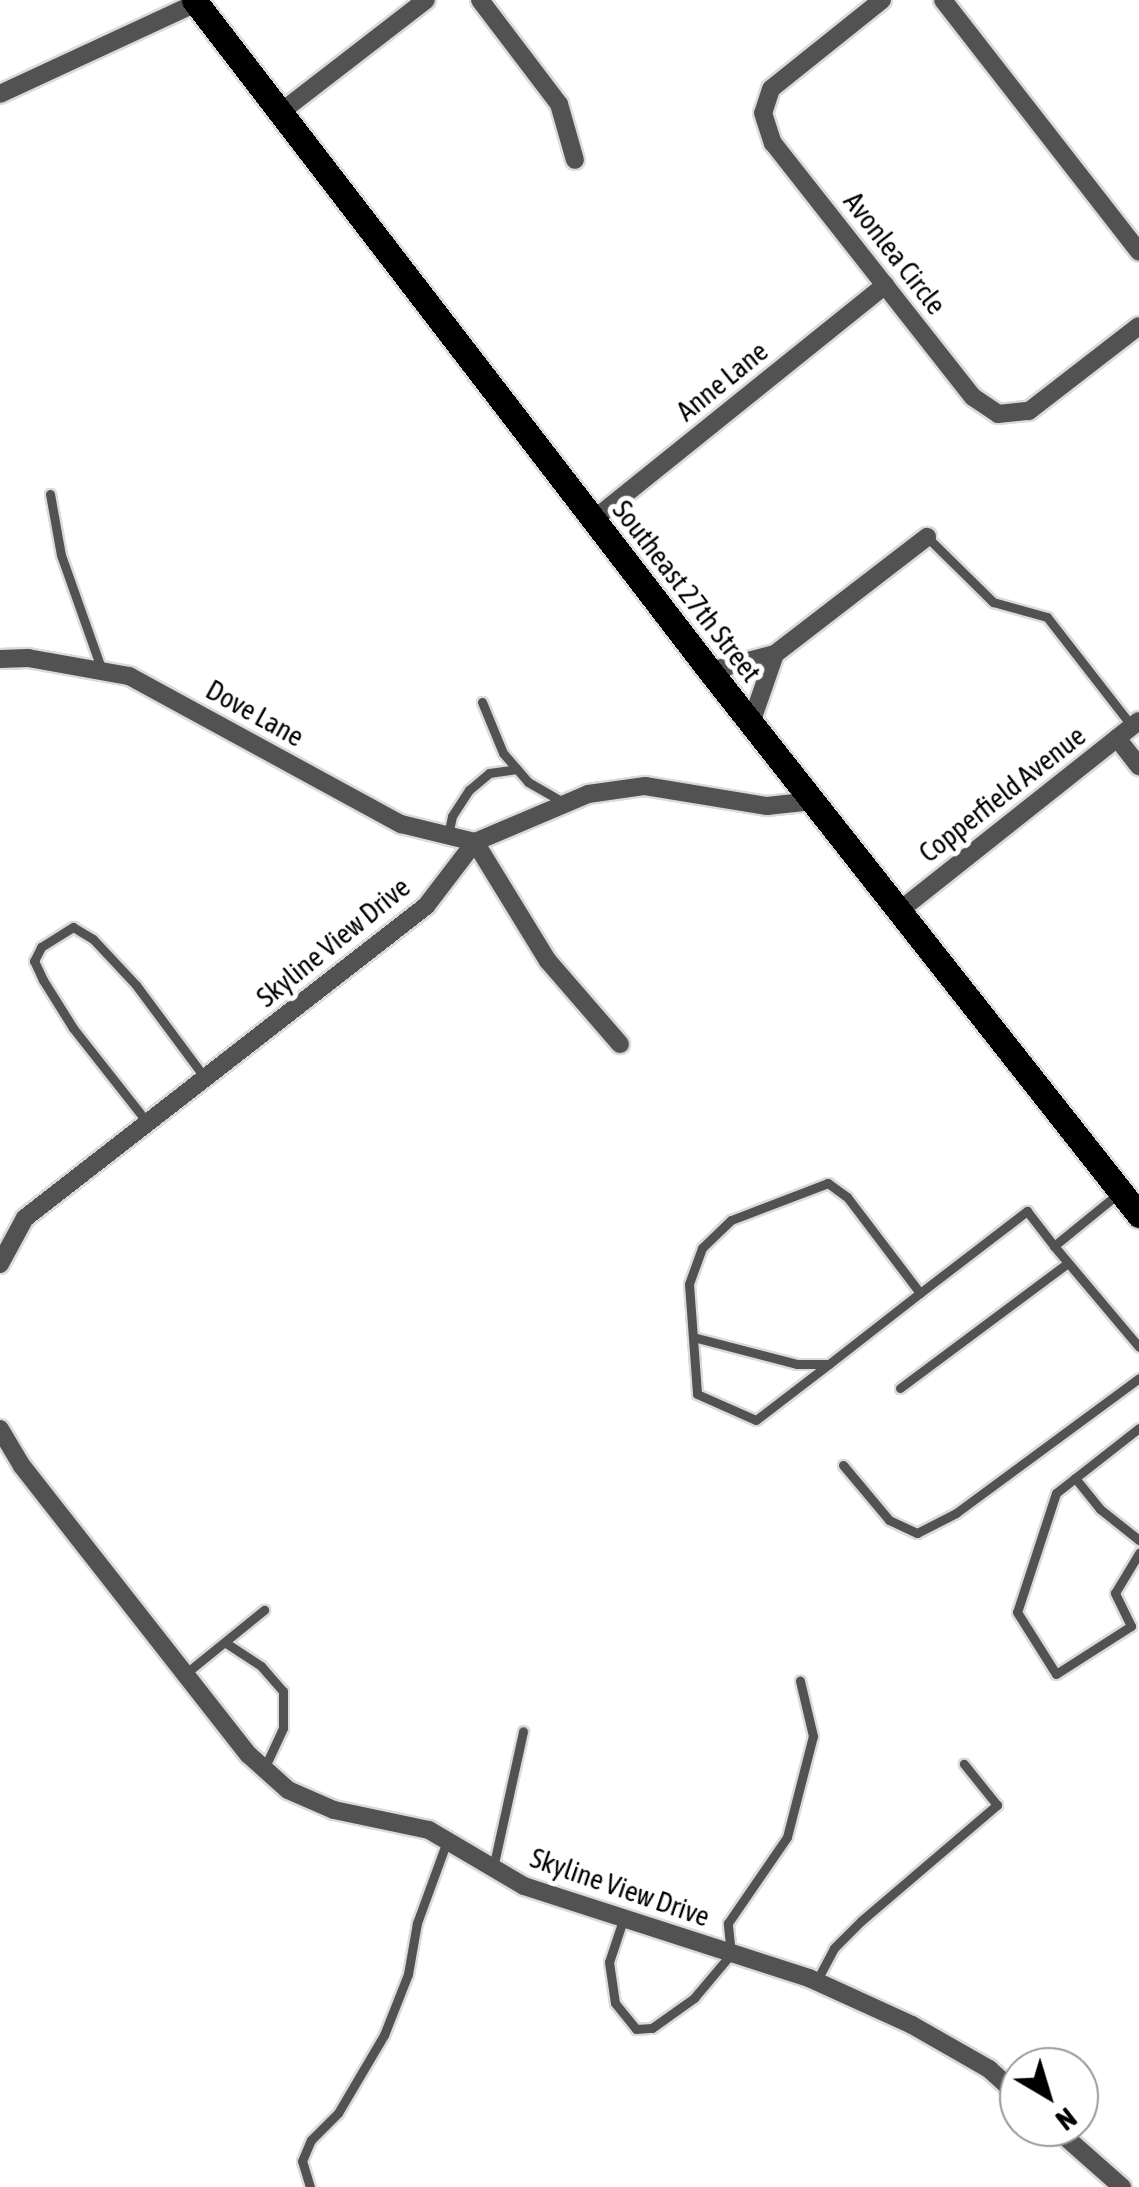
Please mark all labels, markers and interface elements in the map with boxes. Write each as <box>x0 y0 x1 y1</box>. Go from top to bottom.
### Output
street label: Avonlea Circle <box>837 185 953 321</box>
street label: Anne Lane <box>670 334 774 428</box>
street label: Southeast 27th Street <box>606 494 768 688</box>
street label: Dove Lane <box>200 672 310 754</box>
street label: Copperfield Avenue <box>912 719 1092 869</box>
street label: Skyline View Drive <box>250 870 416 1014</box>
street label: Skyline View Drive <box>526 1841 714 1933</box>
north arrow <box>999 2047 1099 2147</box>
text: N <box>1050 2101 1083 2137</box>

